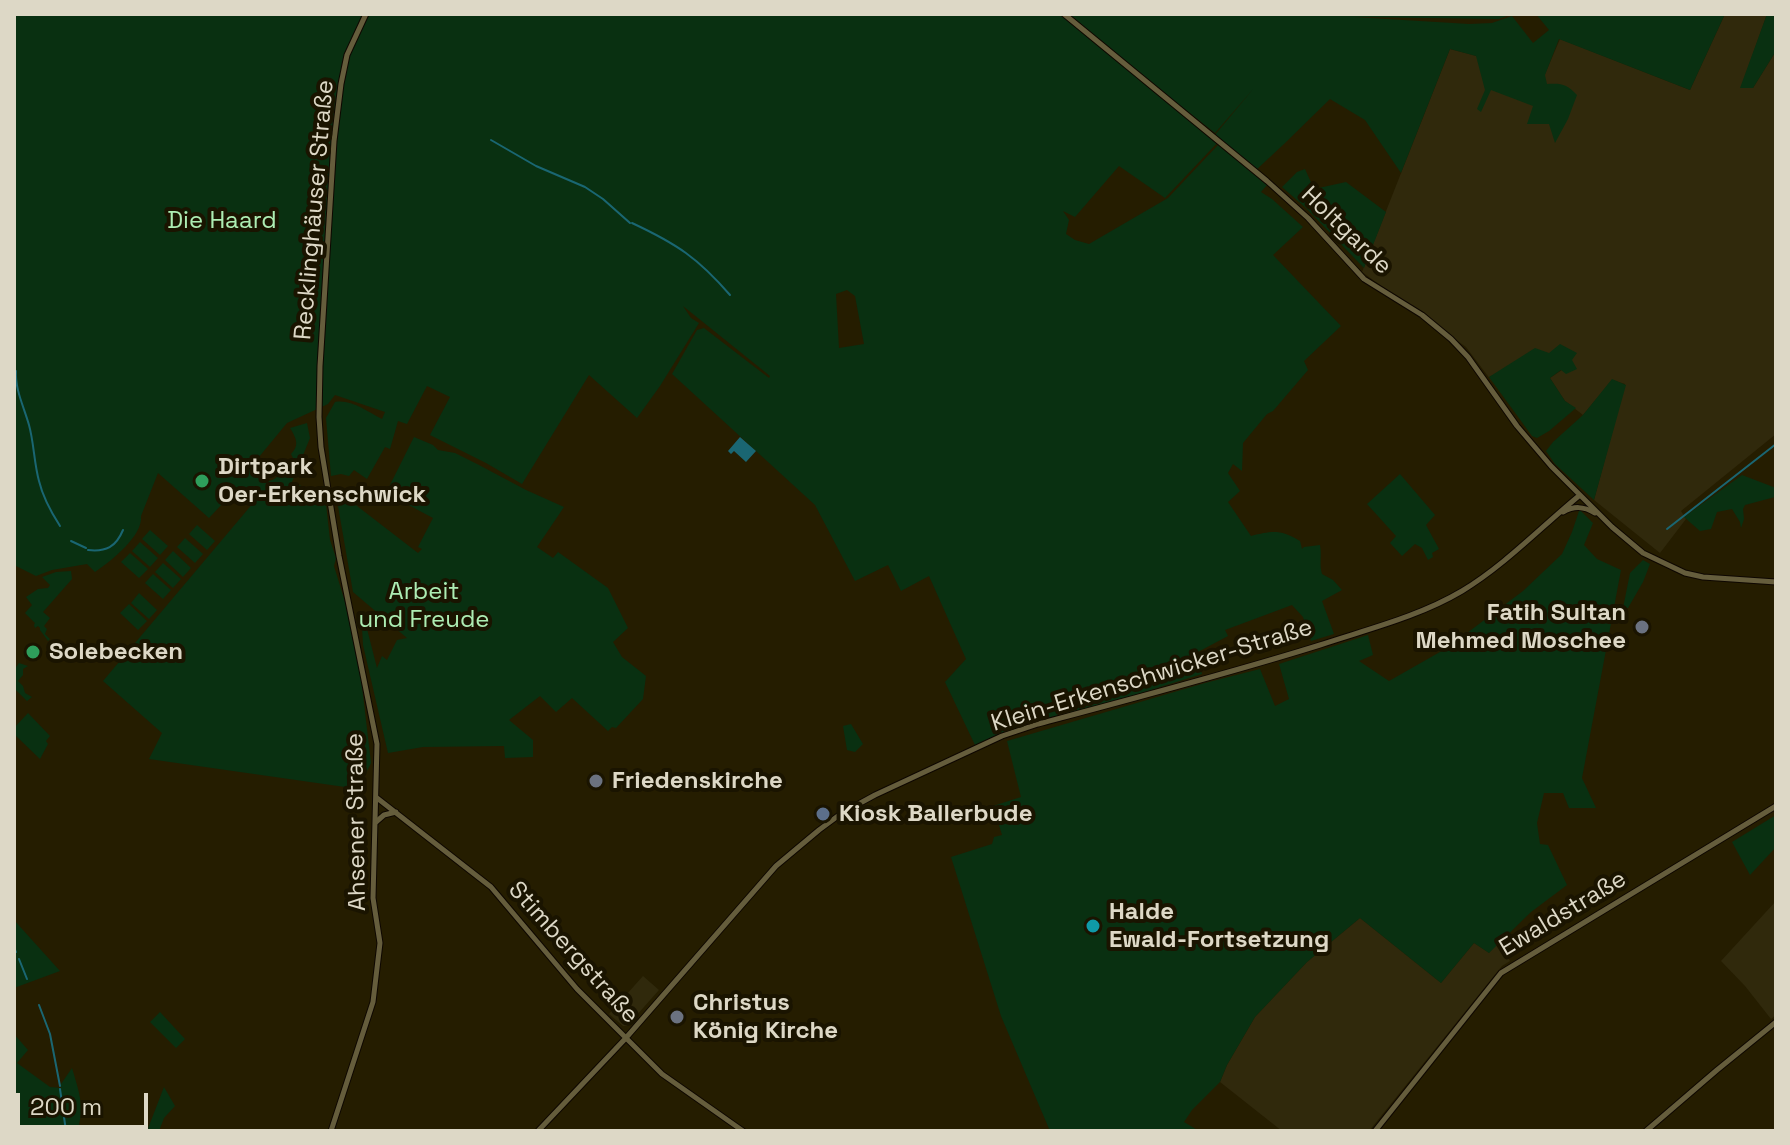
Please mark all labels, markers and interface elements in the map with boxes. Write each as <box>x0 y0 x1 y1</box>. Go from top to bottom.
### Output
street label: Recklinghäuser Straße <box>289 79 341 341</box>
street label: Holtgarde <box>1295 181 1397 281</box>
park label: Die Haard <box>167 207 277 235</box>
place label: Dirtpark Oer-Erkenschwick <box>218 453 426 509</box>
marker: Dirtpark Oer-Erkenschwick <box>193 472 211 490</box>
park label: Arbeit und Freude <box>358 578 490 634</box>
place label: Fatih Sultan Mehmed Moschee <box>1415 599 1626 655</box>
street label: Klein-Erkenschwicker-Straße <box>988 613 1316 739</box>
marker: Fatih Sultan Mehmed Moschee <box>1633 618 1651 636</box>
place label: Solebecken <box>49 638 183 666</box>
marker: Solebecken <box>24 643 42 661</box>
street label: Ahsener Straße <box>341 733 373 911</box>
place label: Friedenskirche <box>612 767 783 795</box>
marker: Friedenskirche <box>587 772 605 790</box>
place label: Kiosk Ballerbude <box>839 800 1032 828</box>
marker: Kiosk Ballerbude <box>814 805 832 823</box>
street label: Ewaldstraße <box>1494 865 1632 963</box>
street label: Stimbergstraße <box>502 876 644 1030</box>
place label: Halde Ewald-Fortsetzung <box>1109 898 1329 954</box>
marker: Halde Ewald-Fortsetzung <box>1084 917 1102 935</box>
place label: Christus König Kirche <box>693 989 838 1045</box>
marker: Christus König Kirche <box>668 1008 686 1026</box>
scale bar <box>20 1077 152 1127</box>
text: 200 m <box>30 1091 102 1122</box>

